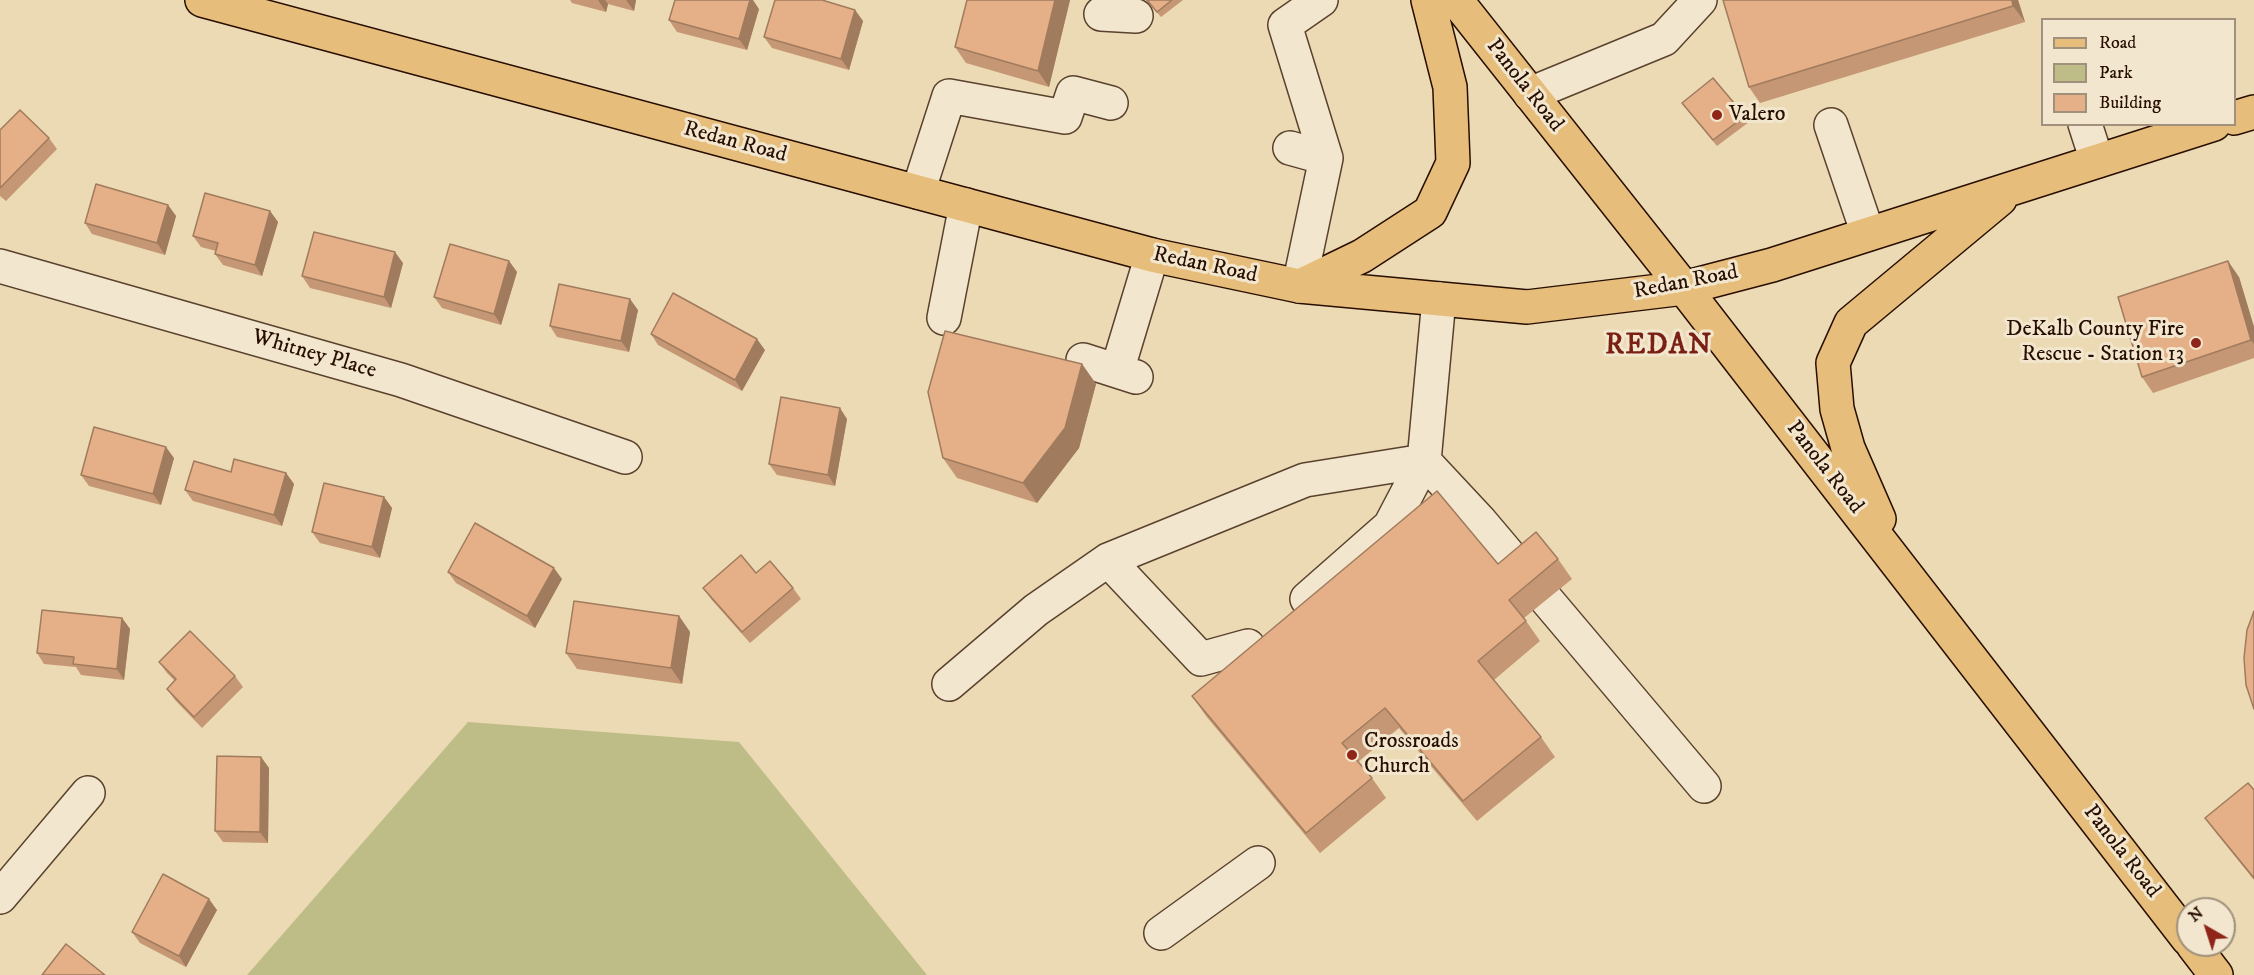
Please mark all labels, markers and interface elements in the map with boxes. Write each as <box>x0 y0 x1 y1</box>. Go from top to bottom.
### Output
legend <box>2041 18 2236 126</box>
text: Road <box>2099 32 2136 54</box>
street label: Panola Road <box>1480 34 1568 138</box>
text: Park <box>2099 62 2133 84</box>
text: Building <box>2099 92 2161 114</box>
place label: Valero <box>1729 102 1785 128</box>
marker: Valero <box>1710 108 1724 122</box>
street label: Redan Road <box>681 117 789 169</box>
street label: Redan Road <box>1151 242 1259 290</box>
street label: Redan Road <box>1632 260 1740 306</box>
place label: DeKalb County Fire Rescue - Station 13 <box>2006 317 2184 368</box>
street label: Whitney Place <box>249 325 379 385</box>
district label: REDAN <box>1605 330 1713 364</box>
marker: DeKalb County Fire Rescue - Station 13 <box>2189 336 2203 350</box>
street label: Panola Road <box>1780 416 1868 520</box>
place label: Crossroads Church <box>1364 729 1459 780</box>
marker: Crossroads Church <box>1345 748 1359 762</box>
street label: Panola Road <box>2077 800 2165 904</box>
north arrow <box>2176 897 2236 957</box>
text: N <box>2185 903 2207 926</box>

